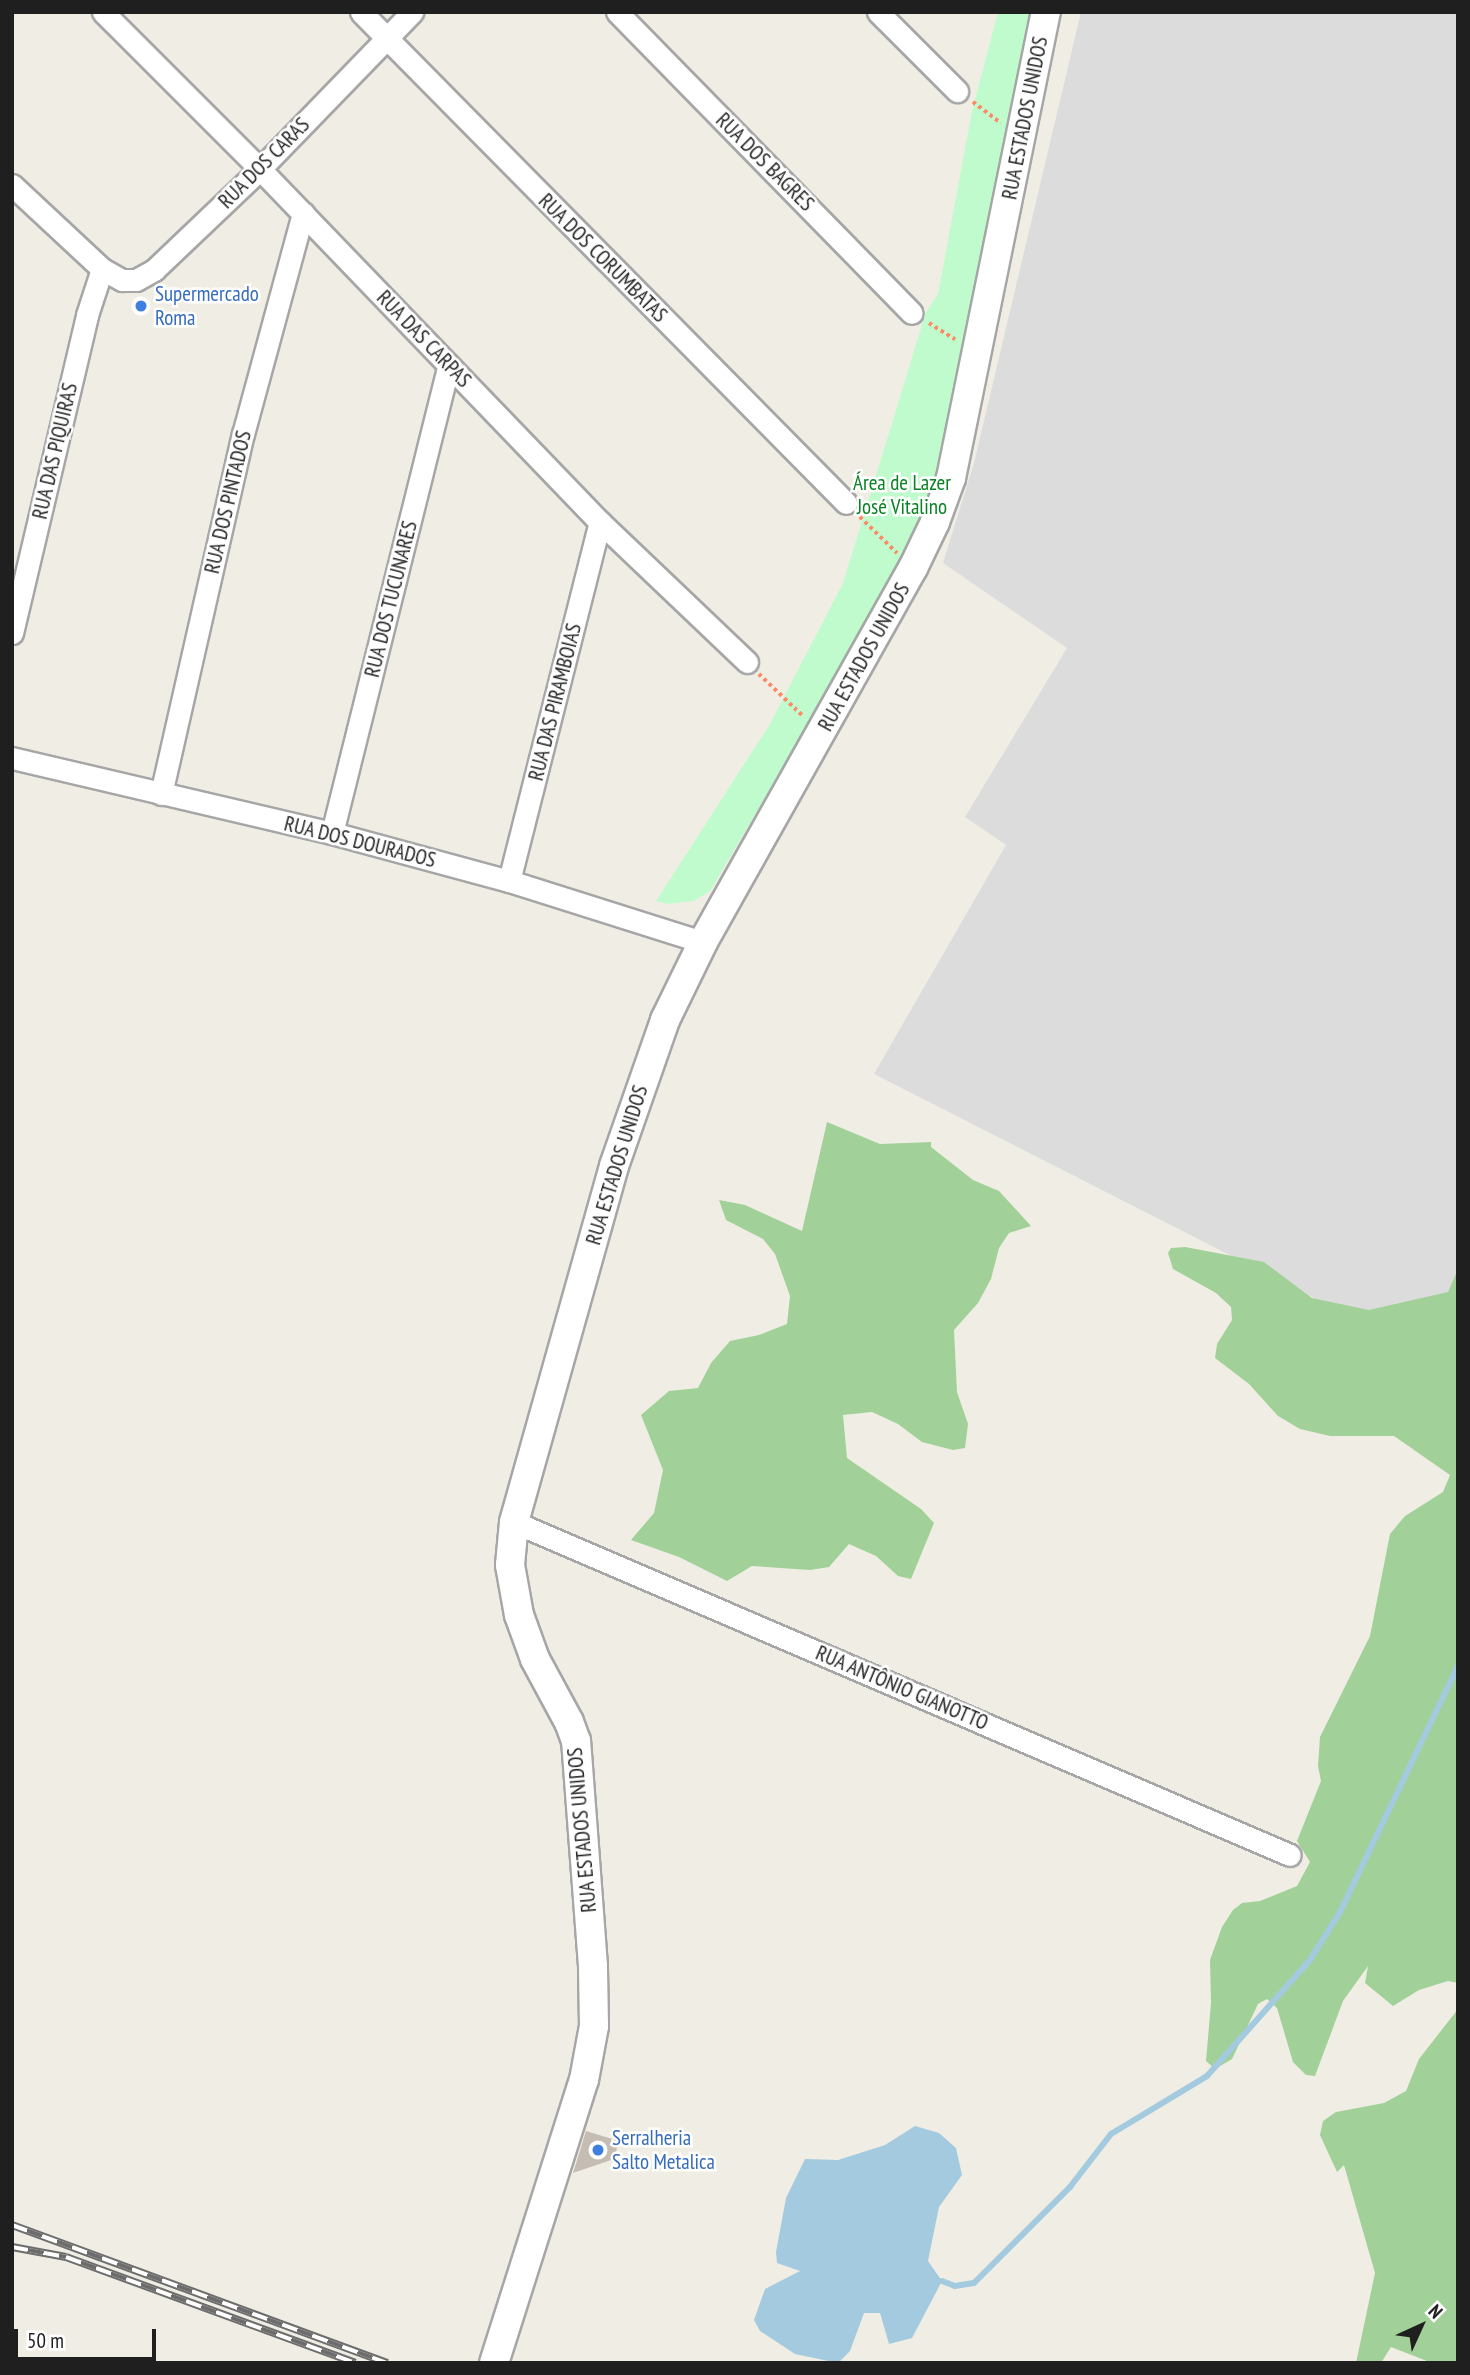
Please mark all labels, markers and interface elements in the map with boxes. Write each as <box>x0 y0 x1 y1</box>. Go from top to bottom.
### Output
street label: RUA ESTADOS UNIDOS <box>997 34 1053 202</box>
street label: RUA DOS BAGRES <box>710 107 820 217</box>
street label: RUA DOS CARAS <box>213 112 315 214</box>
street label: RUA DOS CORUMBATAS <box>533 188 673 328</box>
place label: Supermercado Roma <box>155 281 259 331</box>
street label: RUA DAS CARPAS <box>371 285 477 393</box>
marker: Supermercado Roma <box>133 298 149 314</box>
street label: RUA DAS PIQUIRAS <box>27 380 83 522</box>
street label: RUA DOS PINTADOS <box>199 428 257 576</box>
park label: Área de Lazer José Vitalino <box>853 470 951 520</box>
street label: RUA DOS TUCUNARES <box>359 518 423 680</box>
street label: RUA ESTADOS UNIDOS <box>813 578 915 736</box>
street label: RUA DAS PIRAMBOIAS <box>523 620 587 784</box>
street label: RUA DOS DOURADOS <box>281 811 439 873</box>
street label: RUA ESTADOS UNIDOS <box>581 1082 653 1248</box>
street label: RUA ANTÔNIO GIANOTTO <box>811 1640 993 1736</box>
street label: RUA ESTADOS UNIDOS <box>562 1746 602 1914</box>
place label: Serralheria Salto Metalica <box>612 2125 715 2175</box>
marker: Serralheria Salto Metalica <box>590 2142 606 2158</box>
north arrow <box>1386 2291 1456 2361</box>
text: N <box>1424 2299 1448 2323</box>
scale bar <box>18 2316 159 2360</box>
text: 50 m <box>27 2327 64 2354</box>

